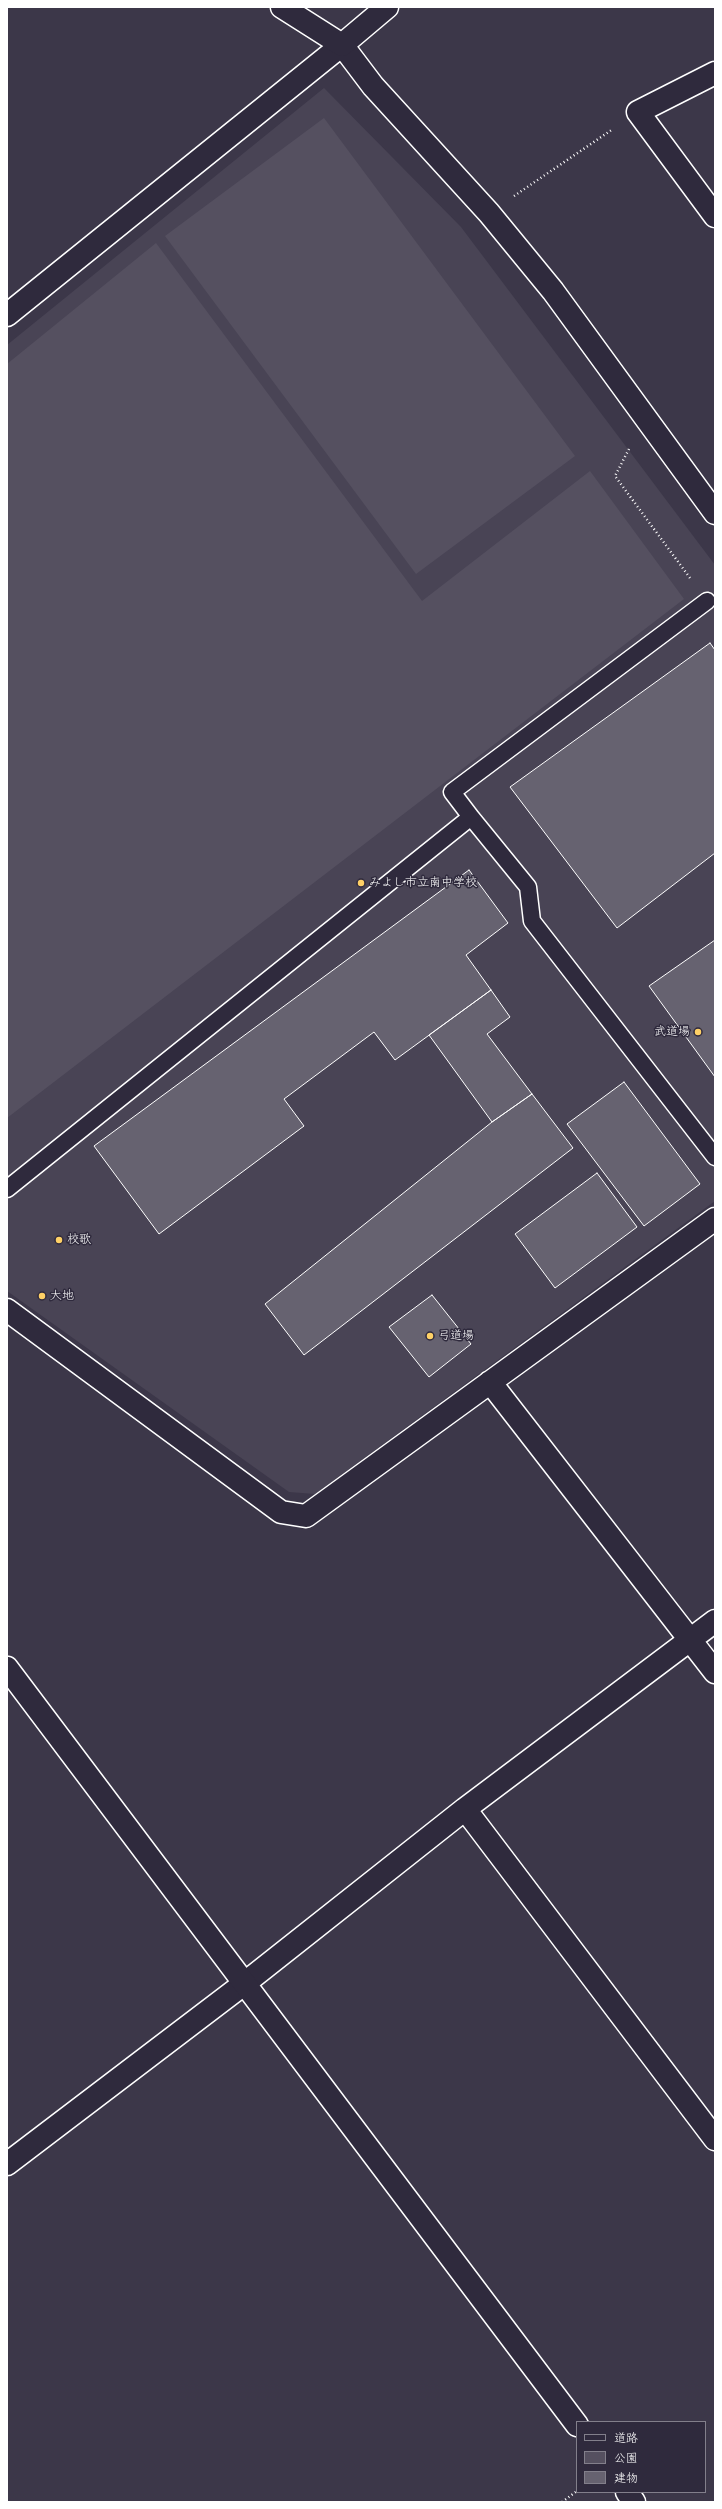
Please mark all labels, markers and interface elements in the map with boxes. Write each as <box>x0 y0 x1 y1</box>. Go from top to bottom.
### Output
place label: みよし市立南中学校 <box>369 876 477 890</box>
marker: みよし市立南中学校 <box>356 878 366 888</box>
place label: 武道場 <box>654 1025 690 1039</box>
marker: 武道場 <box>693 1027 703 1037</box>
place label: 校歌 <box>67 1233 91 1247</box>
marker: 校歌 <box>54 1235 64 1245</box>
place label: 大地 <box>50 1289 74 1303</box>
marker: 大地 <box>37 1291 47 1301</box>
place label: 弓道場 <box>438 1329 474 1343</box>
marker: 弓道場 <box>425 1331 435 1341</box>
legend <box>576 2421 706 2493</box>
text: 道路 <box>614 2431 638 2446</box>
text: 公園 <box>614 2451 638 2466</box>
text: 建物 <box>614 2471 638 2486</box>

